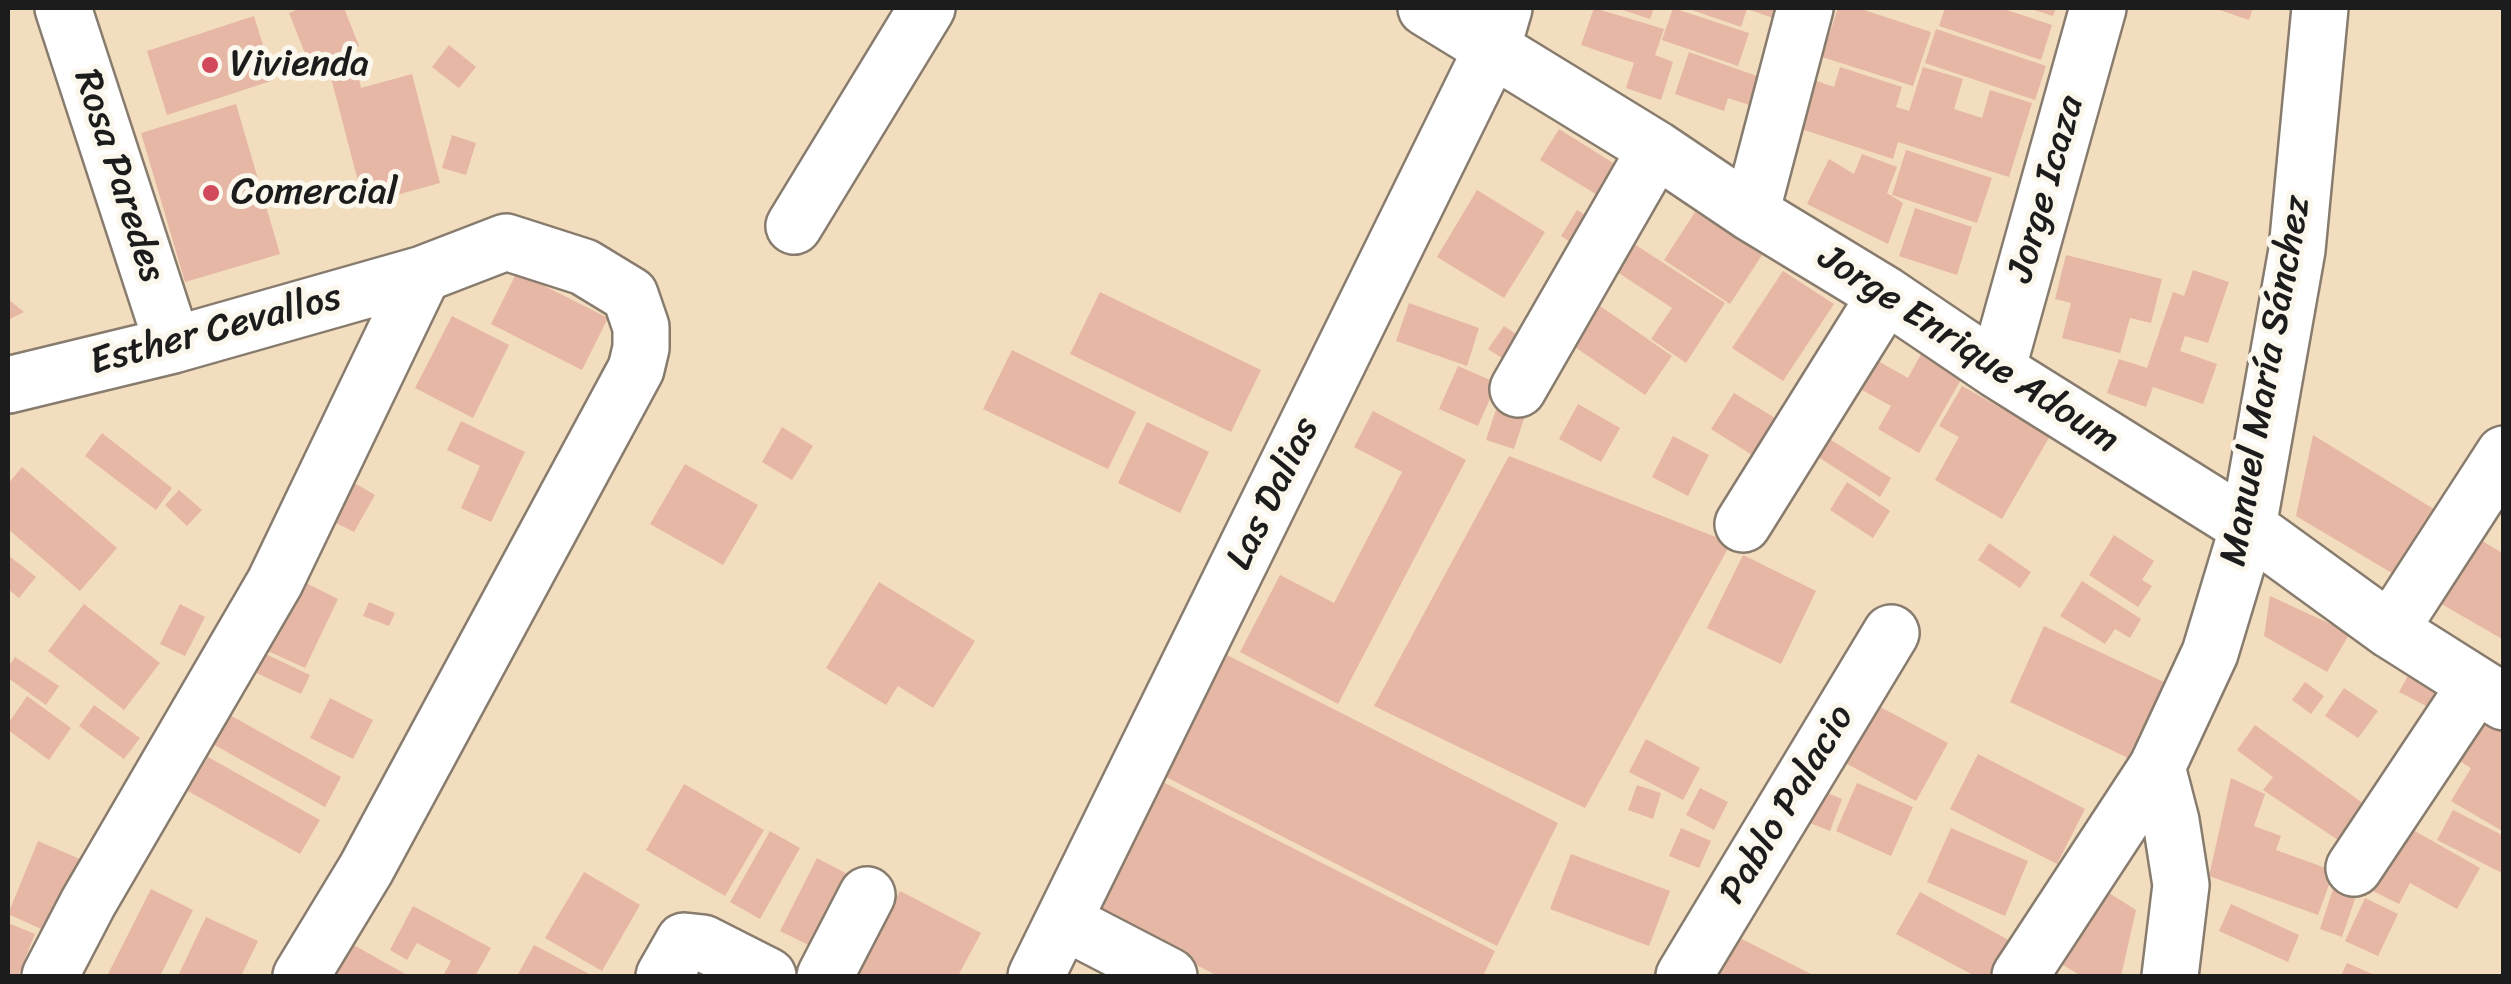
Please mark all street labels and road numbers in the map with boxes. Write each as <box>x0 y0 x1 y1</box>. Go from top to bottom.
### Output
street label: Rosa Paredes <box>62 64 174 288</box>
street label: Jorge Icaza <box>1999 91 2095 287</box>
street label: Manuel María Sánchez <box>2212 192 2322 570</box>
street label: Jorge Enrique Adoum <box>1809 236 2127 464</box>
street label: Esther Cevallos <box>85 276 347 386</box>
street label: Las Dalias <box>1218 410 1330 578</box>
street label: Pablo Palacio <box>1711 697 1865 913</box>

